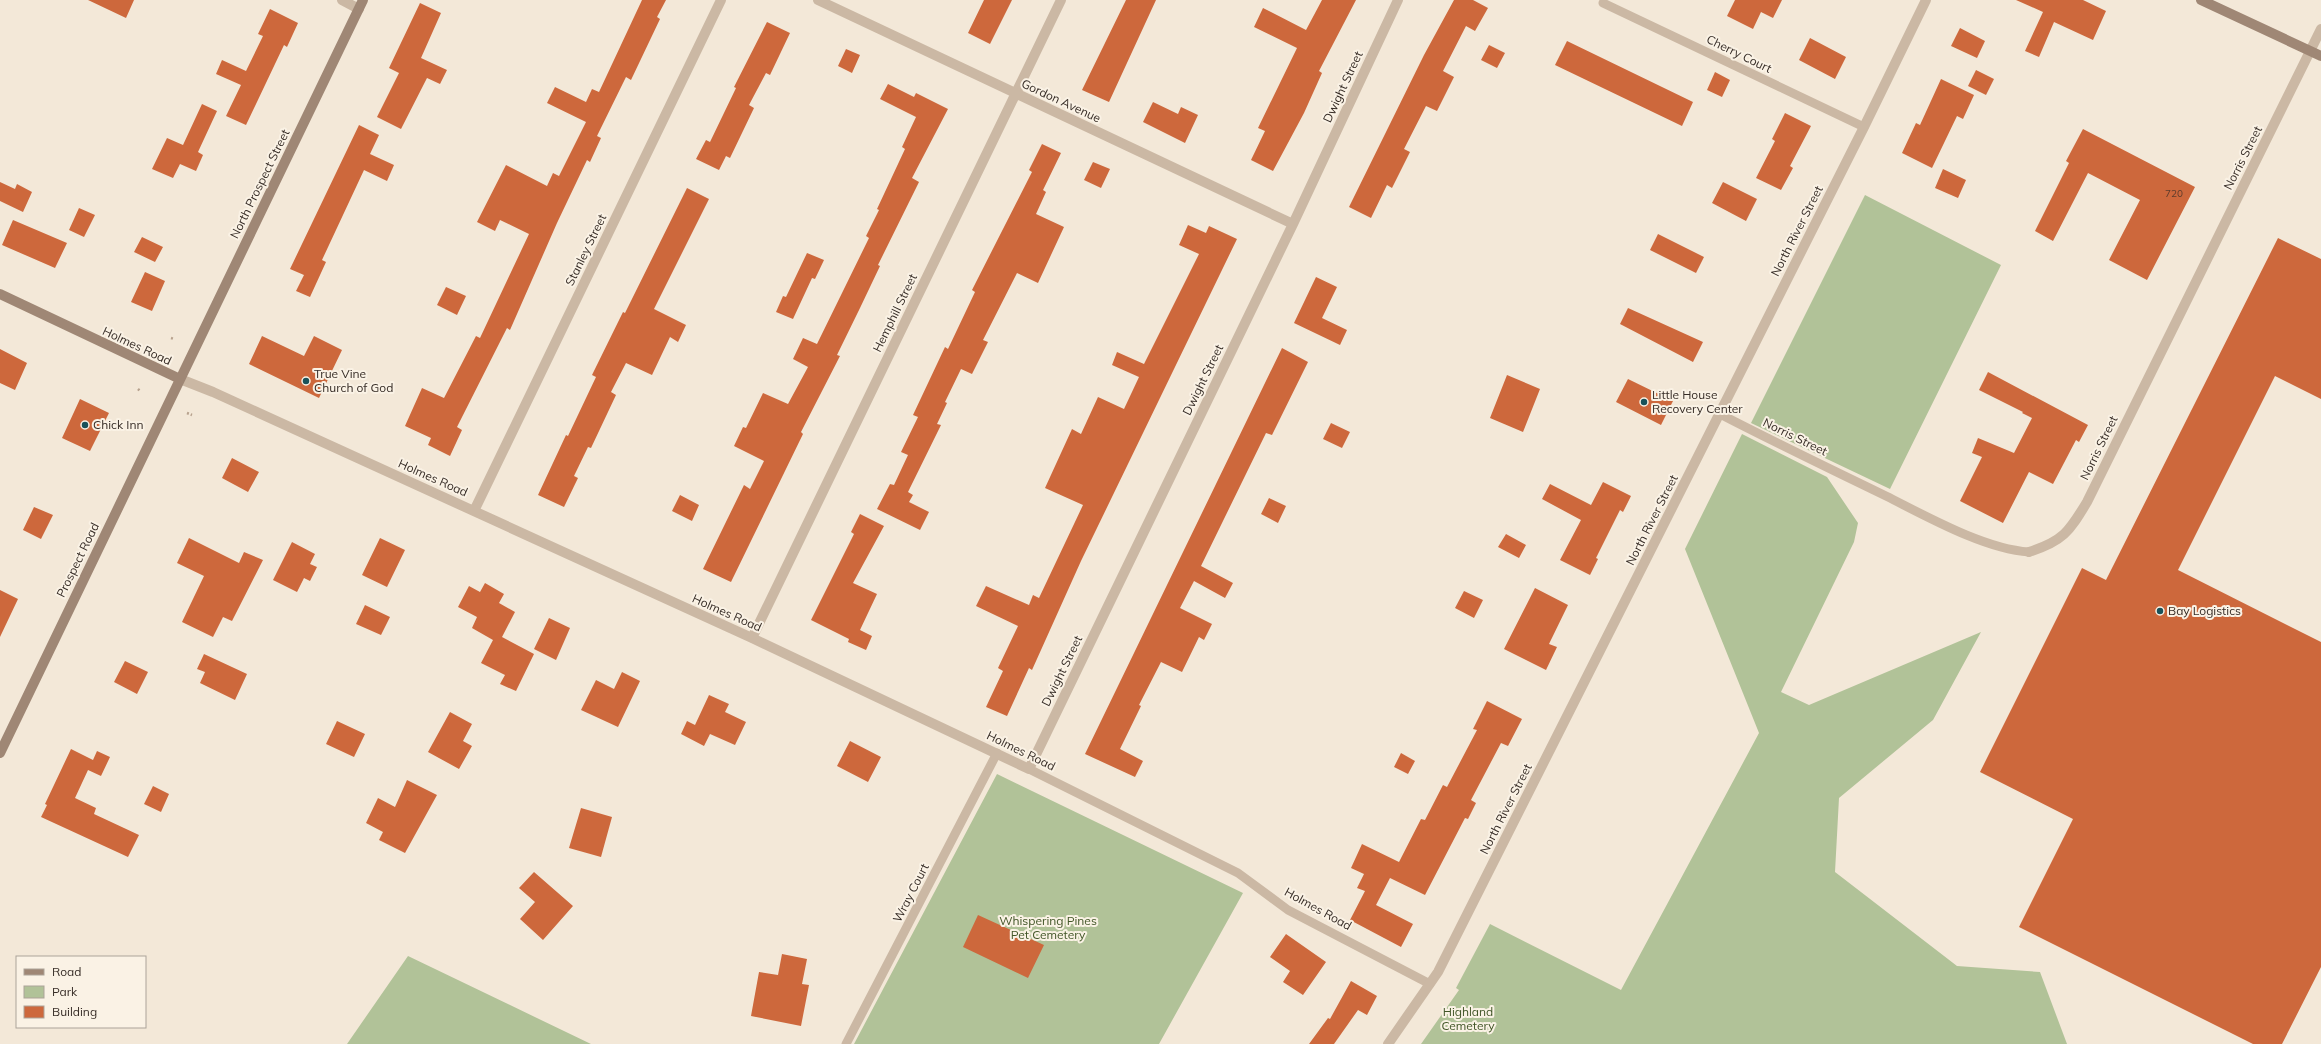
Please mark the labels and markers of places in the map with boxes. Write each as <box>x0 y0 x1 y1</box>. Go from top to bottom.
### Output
place label: True Vine Church of God <box>314 366 393 395</box>
marker: True Vine Church of God <box>301 376 311 386</box>
place label: Little House Recovery Center <box>1652 387 1743 416</box>
marker: Little House Recovery Center <box>1639 397 1649 407</box>
place label: Chick Inn <box>93 417 144 432</box>
marker: Chick Inn <box>80 420 90 430</box>
place label: Bay Logistics <box>2168 603 2241 618</box>
marker: Bay Logistics <box>2155 606 2165 616</box>

